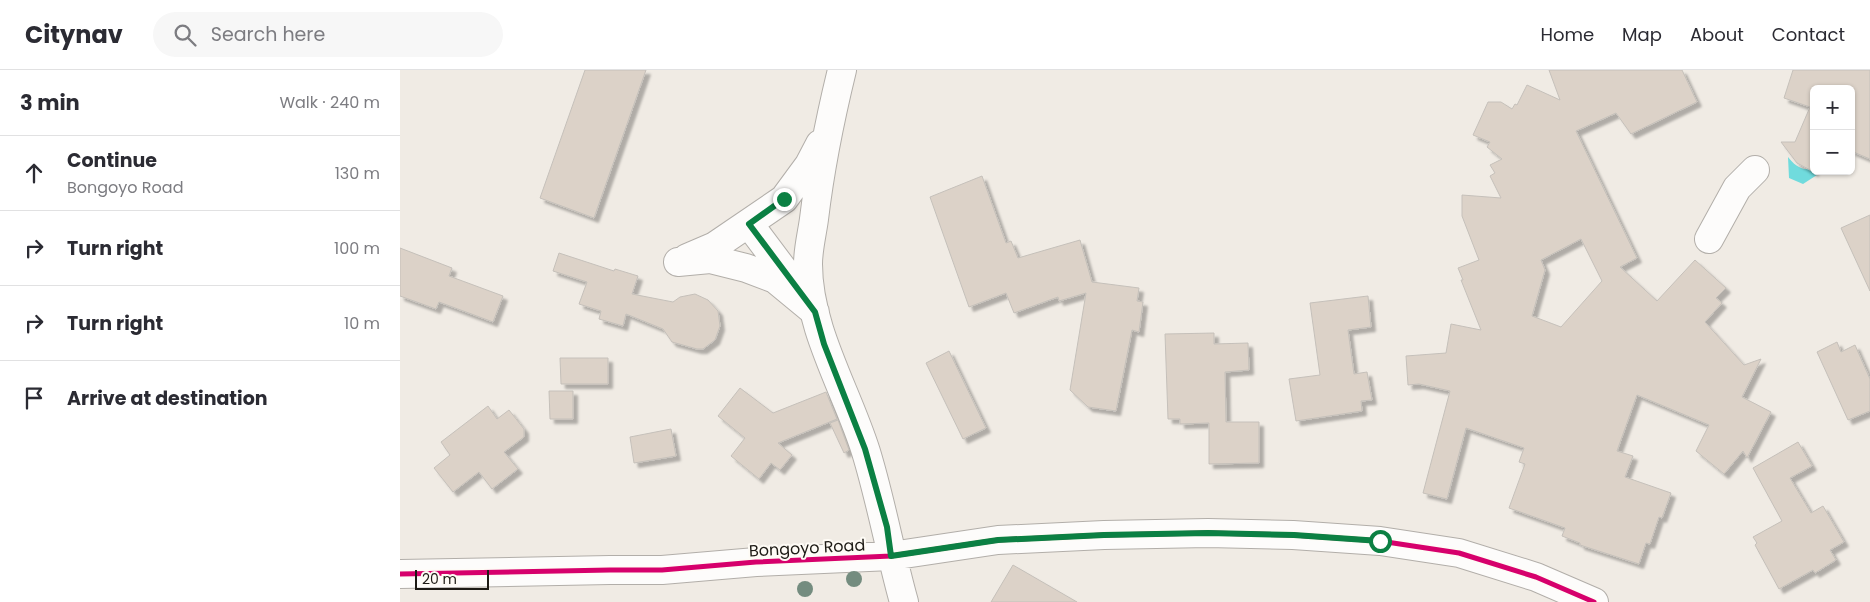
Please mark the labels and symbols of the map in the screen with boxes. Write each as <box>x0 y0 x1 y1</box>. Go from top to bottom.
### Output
route end <box>773 188 796 211</box>
route start <box>1369 530 1392 553</box>
street label: Bongoyo Road <box>748 533 866 563</box>
scale bar <box>415 567 489 590</box>

